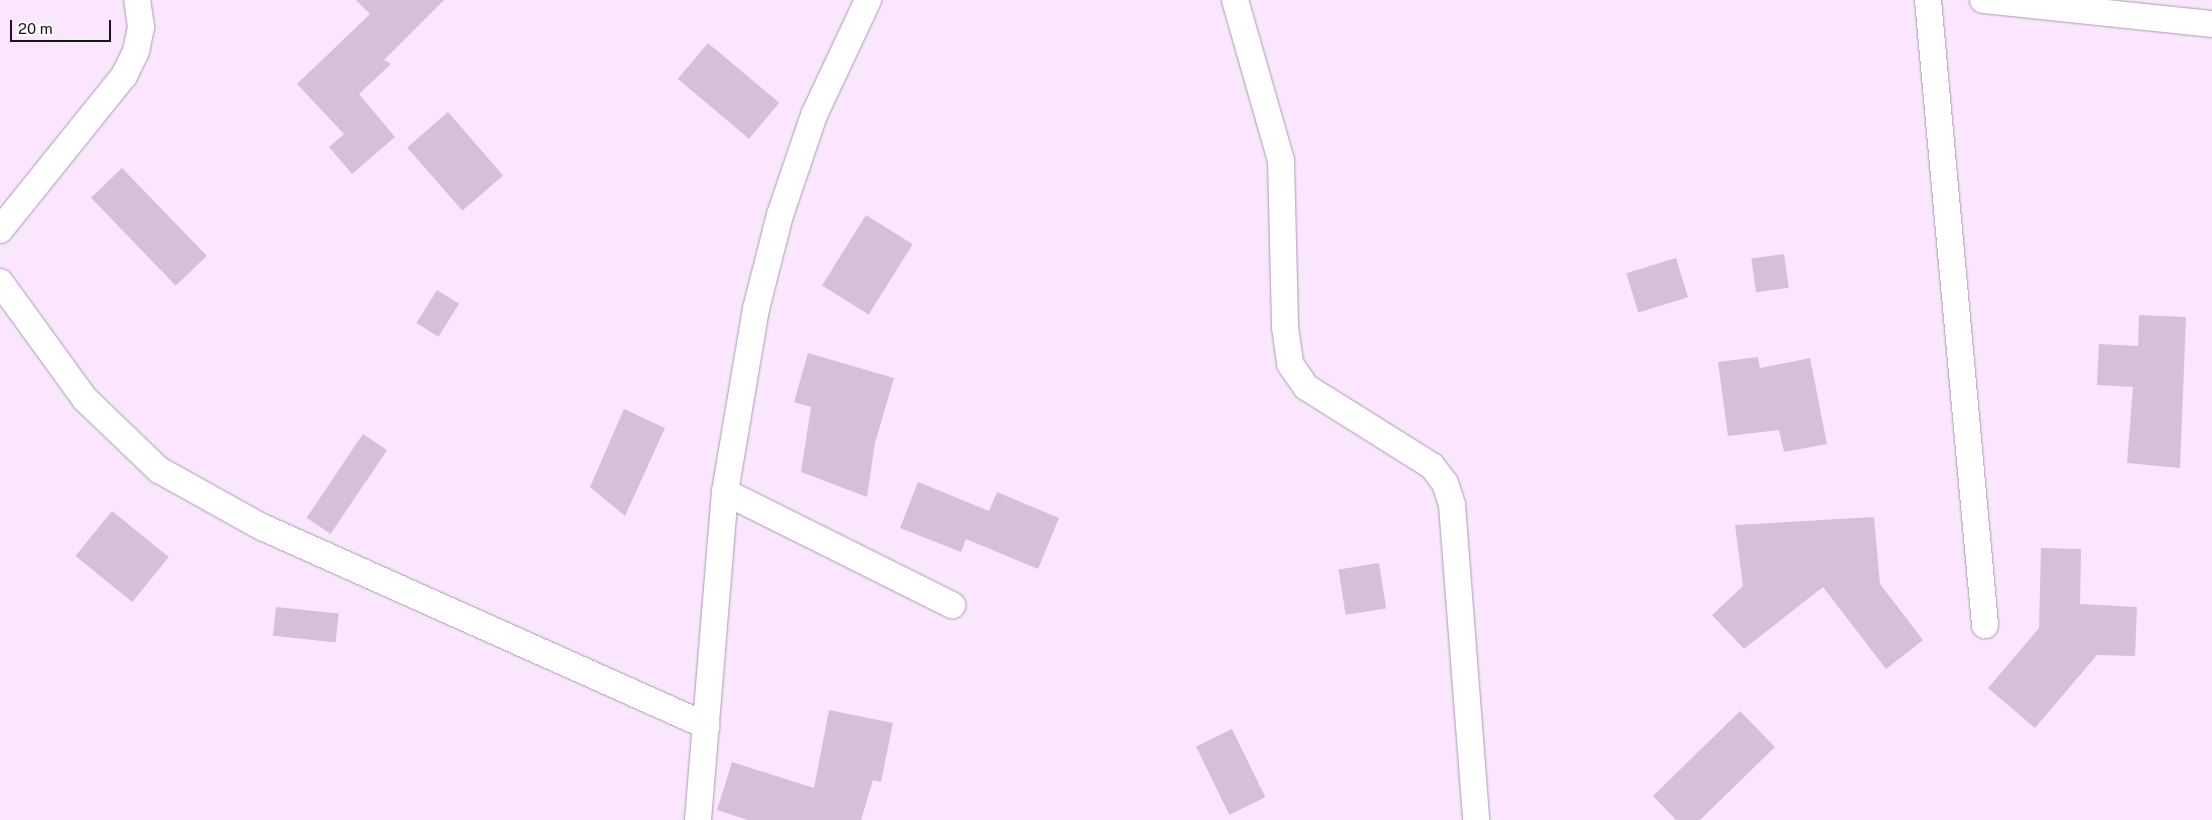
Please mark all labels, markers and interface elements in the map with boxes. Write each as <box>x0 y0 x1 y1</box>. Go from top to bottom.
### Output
scale bar <box>12 10 114 42</box>
text: 20 m <box>18 20 53 37</box>

